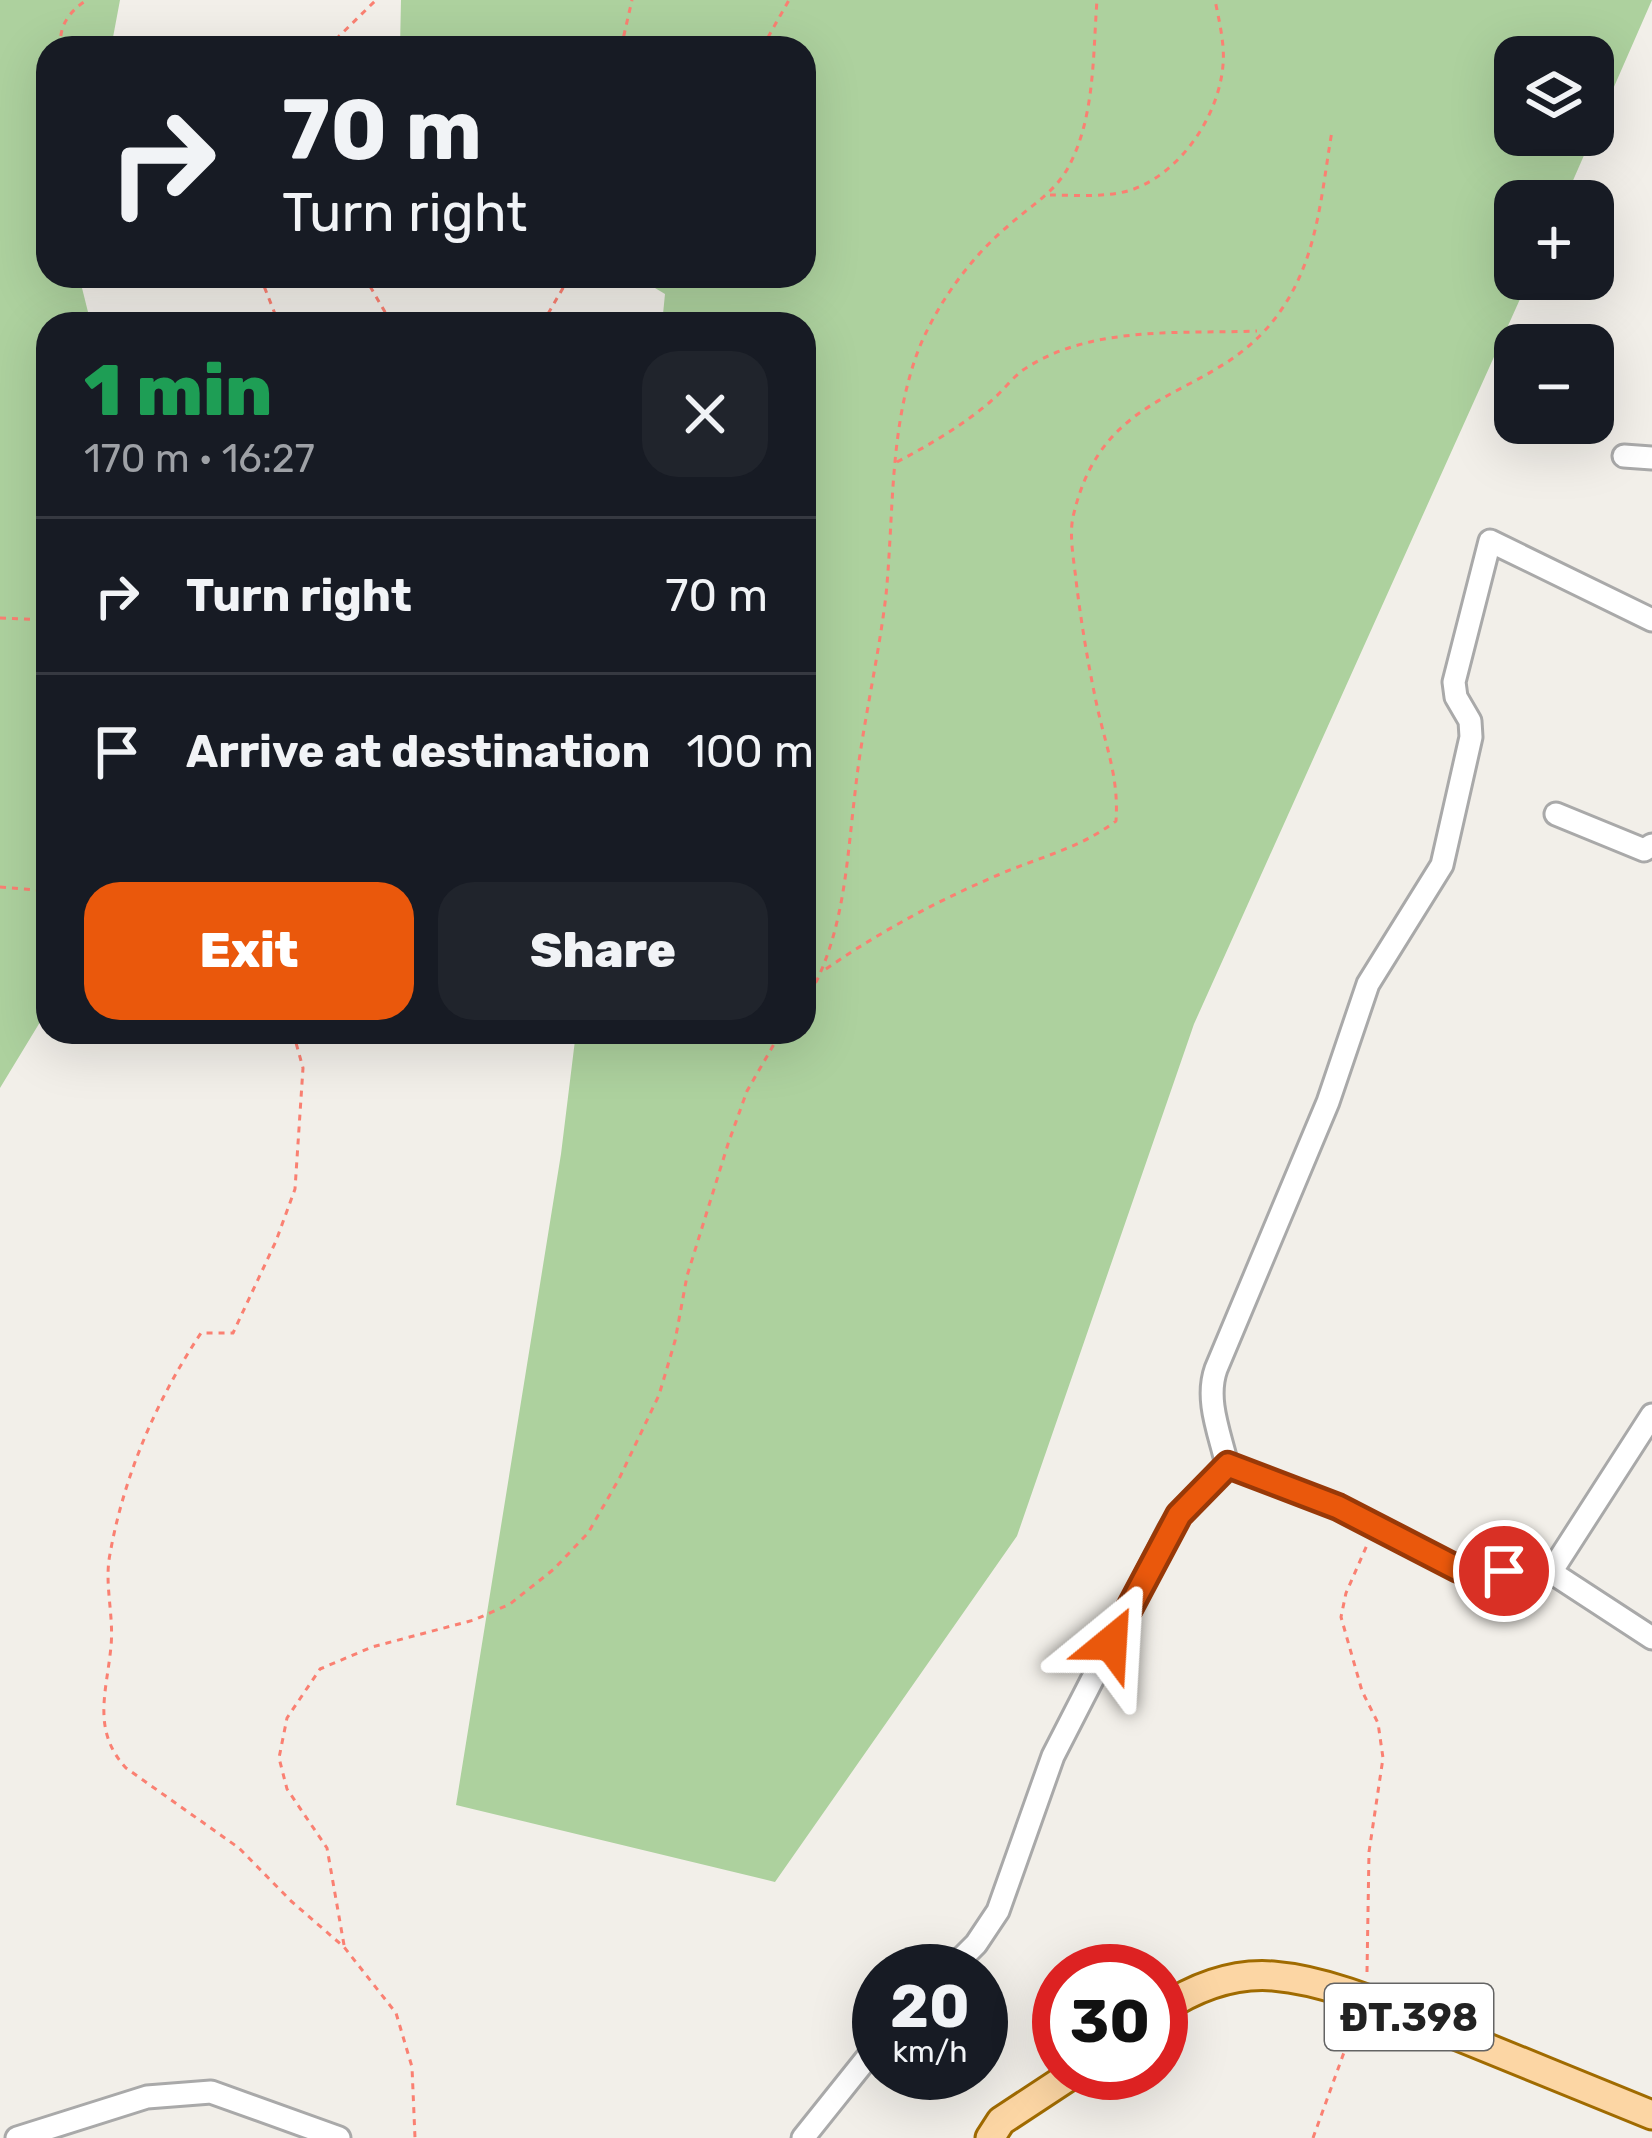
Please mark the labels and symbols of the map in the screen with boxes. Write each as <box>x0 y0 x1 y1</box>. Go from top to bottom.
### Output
pin <box>1453 1520 1555 1622</box>
position arrow <box>1048 1580 1174 1706</box>
speed limit sign: 30 <box>1032 1944 1188 2100</box>
road number: ĐT.398 <box>1325 1984 1493 2050</box>

